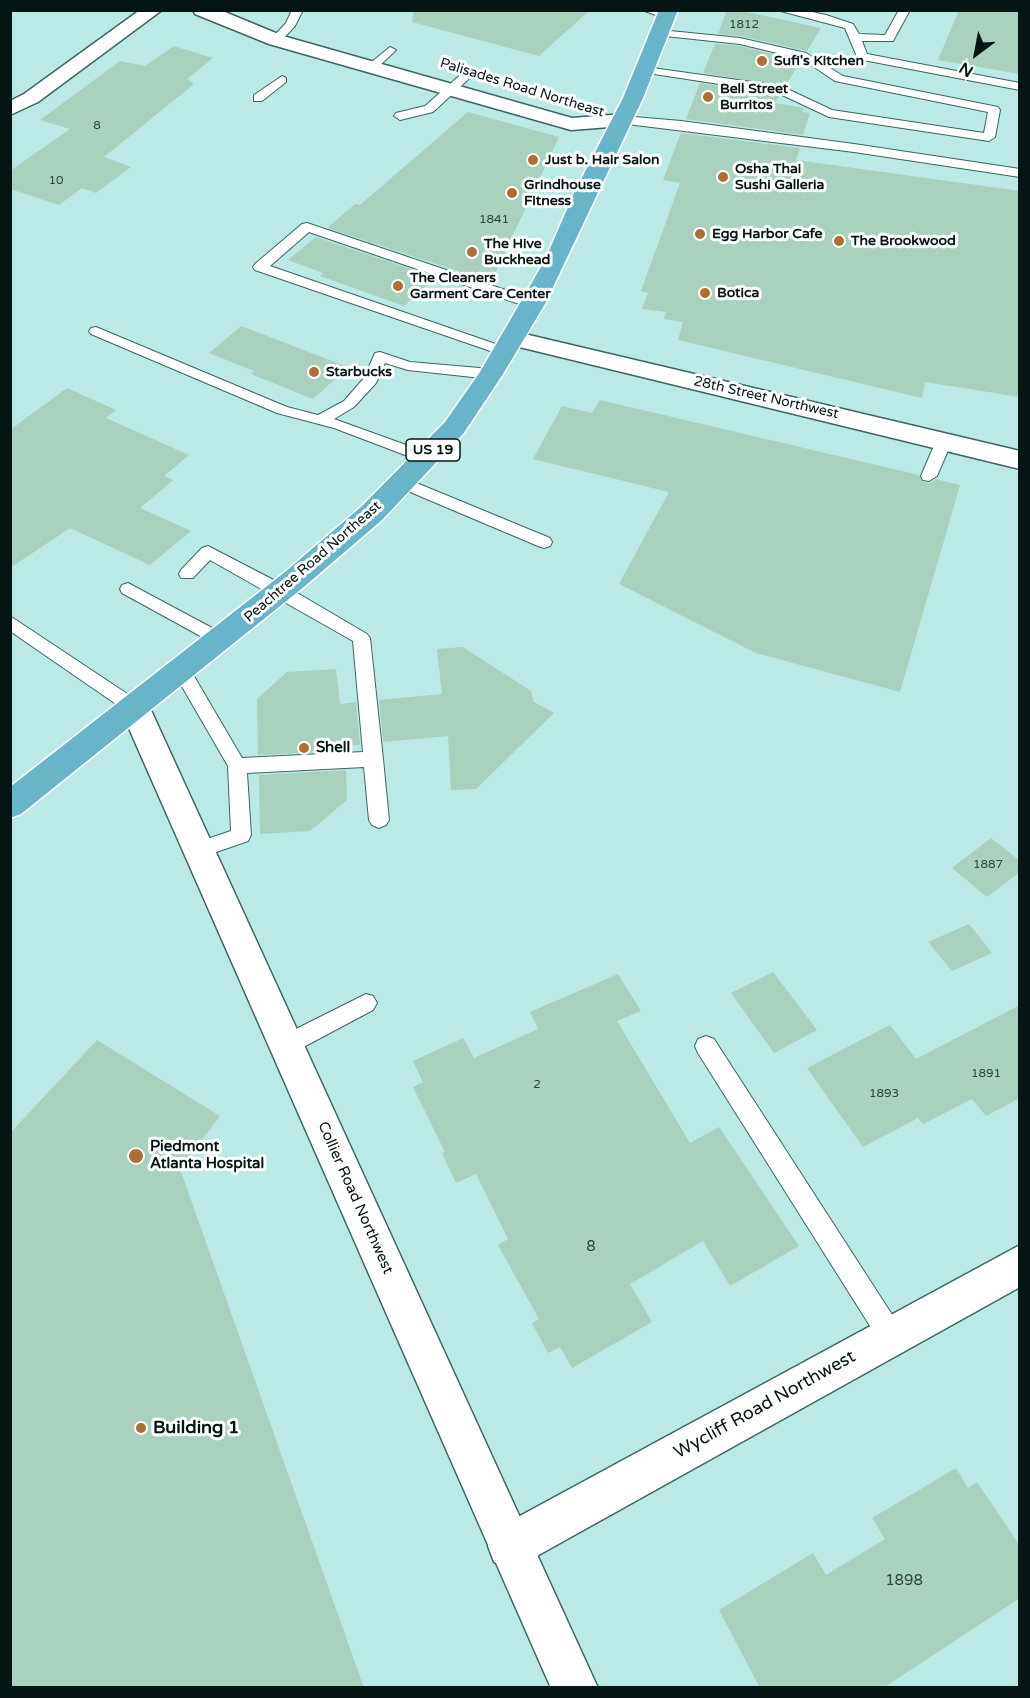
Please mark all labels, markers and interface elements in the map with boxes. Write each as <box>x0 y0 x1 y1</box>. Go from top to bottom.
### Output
house number: 1812 <box>729 18 759 32</box>
north arrow <box>946 24 1006 84</box>
place label: Sufi's Kitchen <box>774 53 864 69</box>
marker: Sufi's Kitchen <box>755 54 769 68</box>
street label: Palisades Road Northeast <box>438 55 606 121</box>
text: N <box>956 57 977 81</box>
place label: Bell Street Burritos <box>720 81 788 114</box>
marker: Bell Street Burritos <box>701 90 715 104</box>
house number: 8 <box>93 119 101 133</box>
place label: Just b. Hair Salon <box>545 152 660 168</box>
marker: Just b. Hair Salon <box>526 153 540 167</box>
place label: Osha Thai Sushi Galleria <box>735 161 824 194</box>
marker: Osha Thai Sushi Galleria <box>716 170 730 184</box>
house number: 10 <box>48 174 64 188</box>
place label: Grindhouse Fitness <box>524 177 601 210</box>
marker: Grindhouse Fitness <box>505 186 519 200</box>
house number: 1841 <box>479 213 509 227</box>
place label: Egg Harbor Cafe <box>712 226 822 242</box>
marker: Egg Harbor Cafe <box>693 227 707 241</box>
place label: The Brookwood <box>851 233 956 249</box>
marker: The Brookwood <box>832 234 846 248</box>
place label: The Hive Buckhead <box>484 236 550 268</box>
marker: The Hive Buckhead <box>465 245 479 259</box>
place label: The Cleaners Garment Care Center <box>410 270 551 302</box>
marker: The Cleaners Garment Care Center <box>391 279 405 293</box>
place label: Botica <box>717 285 759 301</box>
marker: Botica <box>698 286 712 300</box>
place label: Starbucks <box>326 364 392 380</box>
marker: Starbucks <box>307 365 321 379</box>
street label: 28th Street Northwest <box>692 373 840 423</box>
road number: US 19 <box>406 439 460 461</box>
street label: Peachtree Road Northeast <box>241 498 385 626</box>
place label: Shell <box>316 739 350 757</box>
marker: Shell <box>297 741 311 755</box>
house number: 1887 <box>973 858 1003 872</box>
house number: 1891 <box>971 1067 1001 1081</box>
house number: 2 <box>533 1078 541 1092</box>
house number: 1893 <box>869 1087 899 1101</box>
street label: Collier Road Northwest <box>313 1119 397 1277</box>
place label: Piedmont Atlanta Hospital <box>150 1138 264 1173</box>
marker: Piedmont Atlanta Hospital <box>127 1147 145 1165</box>
house number: 8 <box>586 1238 596 1256</box>
street label: Wycliff Road Northwest <box>671 1346 859 1464</box>
place label: Building 1 <box>153 1417 239 1439</box>
marker: Building 1 <box>134 1421 148 1435</box>
house number: 1898 <box>885 1572 923 1590</box>

